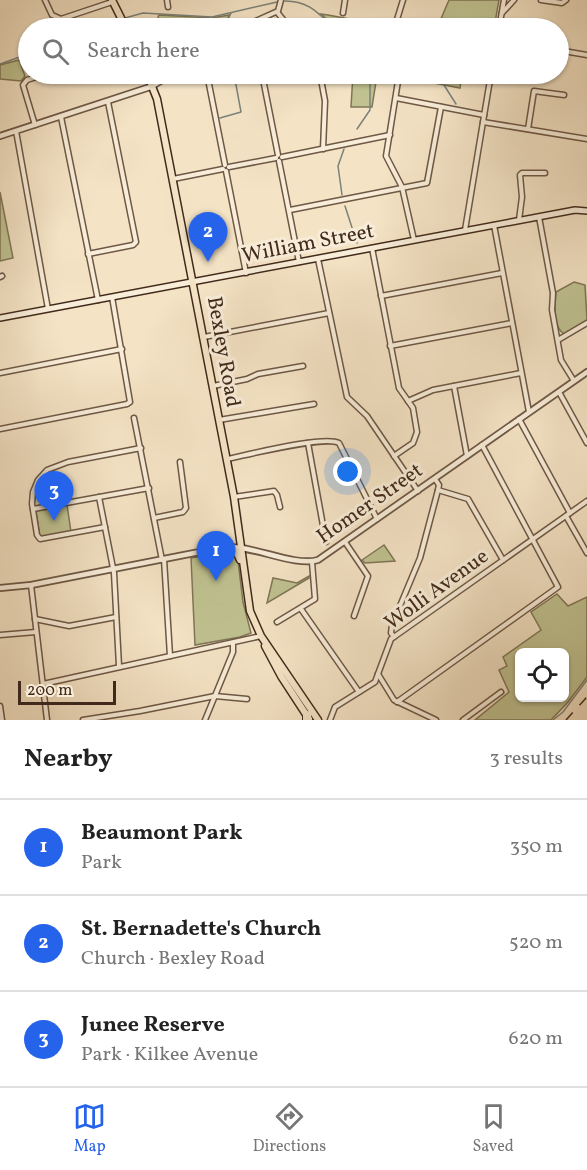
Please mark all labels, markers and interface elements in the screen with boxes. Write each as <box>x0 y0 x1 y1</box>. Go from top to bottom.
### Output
search box <box>18 18 569 84</box>
icon: search <box>39 35 72 68</box>
text: Search here <box>87 36 200 67</box>
pin: 2 <box>188 212 228 262</box>
street label: William Street <box>240 217 376 271</box>
street label: Bexley Road <box>199 294 247 410</box>
street label: Homer Street <box>311 457 429 551</box>
your location <box>333 457 362 486</box>
pin: 3 <box>34 472 74 521</box>
pin: 1 <box>196 532 236 581</box>
street label: Wolli Avenue <box>379 542 495 638</box>
map controls <box>515 648 569 702</box>
button: locate <box>515 648 569 702</box>
scale bar <box>18 678 116 706</box>
text: 200 m <box>27 680 72 702</box>
text: Nearby <box>24 741 113 777</box>
text: 3 results <box>489 745 563 773</box>
text: Beaumont Park <box>81 818 243 849</box>
text: 1 <box>39 833 48 861</box>
text: 350 m <box>510 833 563 861</box>
text: Park <box>81 849 122 877</box>
text: St. Bernadette's Church <box>81 914 321 945</box>
text: 2 <box>38 929 49 957</box>
text: 520 m <box>509 929 563 957</box>
text: Church · Bexley Road <box>81 945 265 973</box>
text: Junee Reserve <box>81 1010 225 1041</box>
text: 3 <box>38 1025 49 1053</box>
text: 620 m <box>509 1025 563 1053</box>
text: Park · Kilkee Avenue <box>81 1041 258 1069</box>
tab: Map <box>73 1100 106 1158</box>
tab: Directions <box>253 1100 326 1158</box>
tab: Saved <box>473 1100 514 1158</box>

